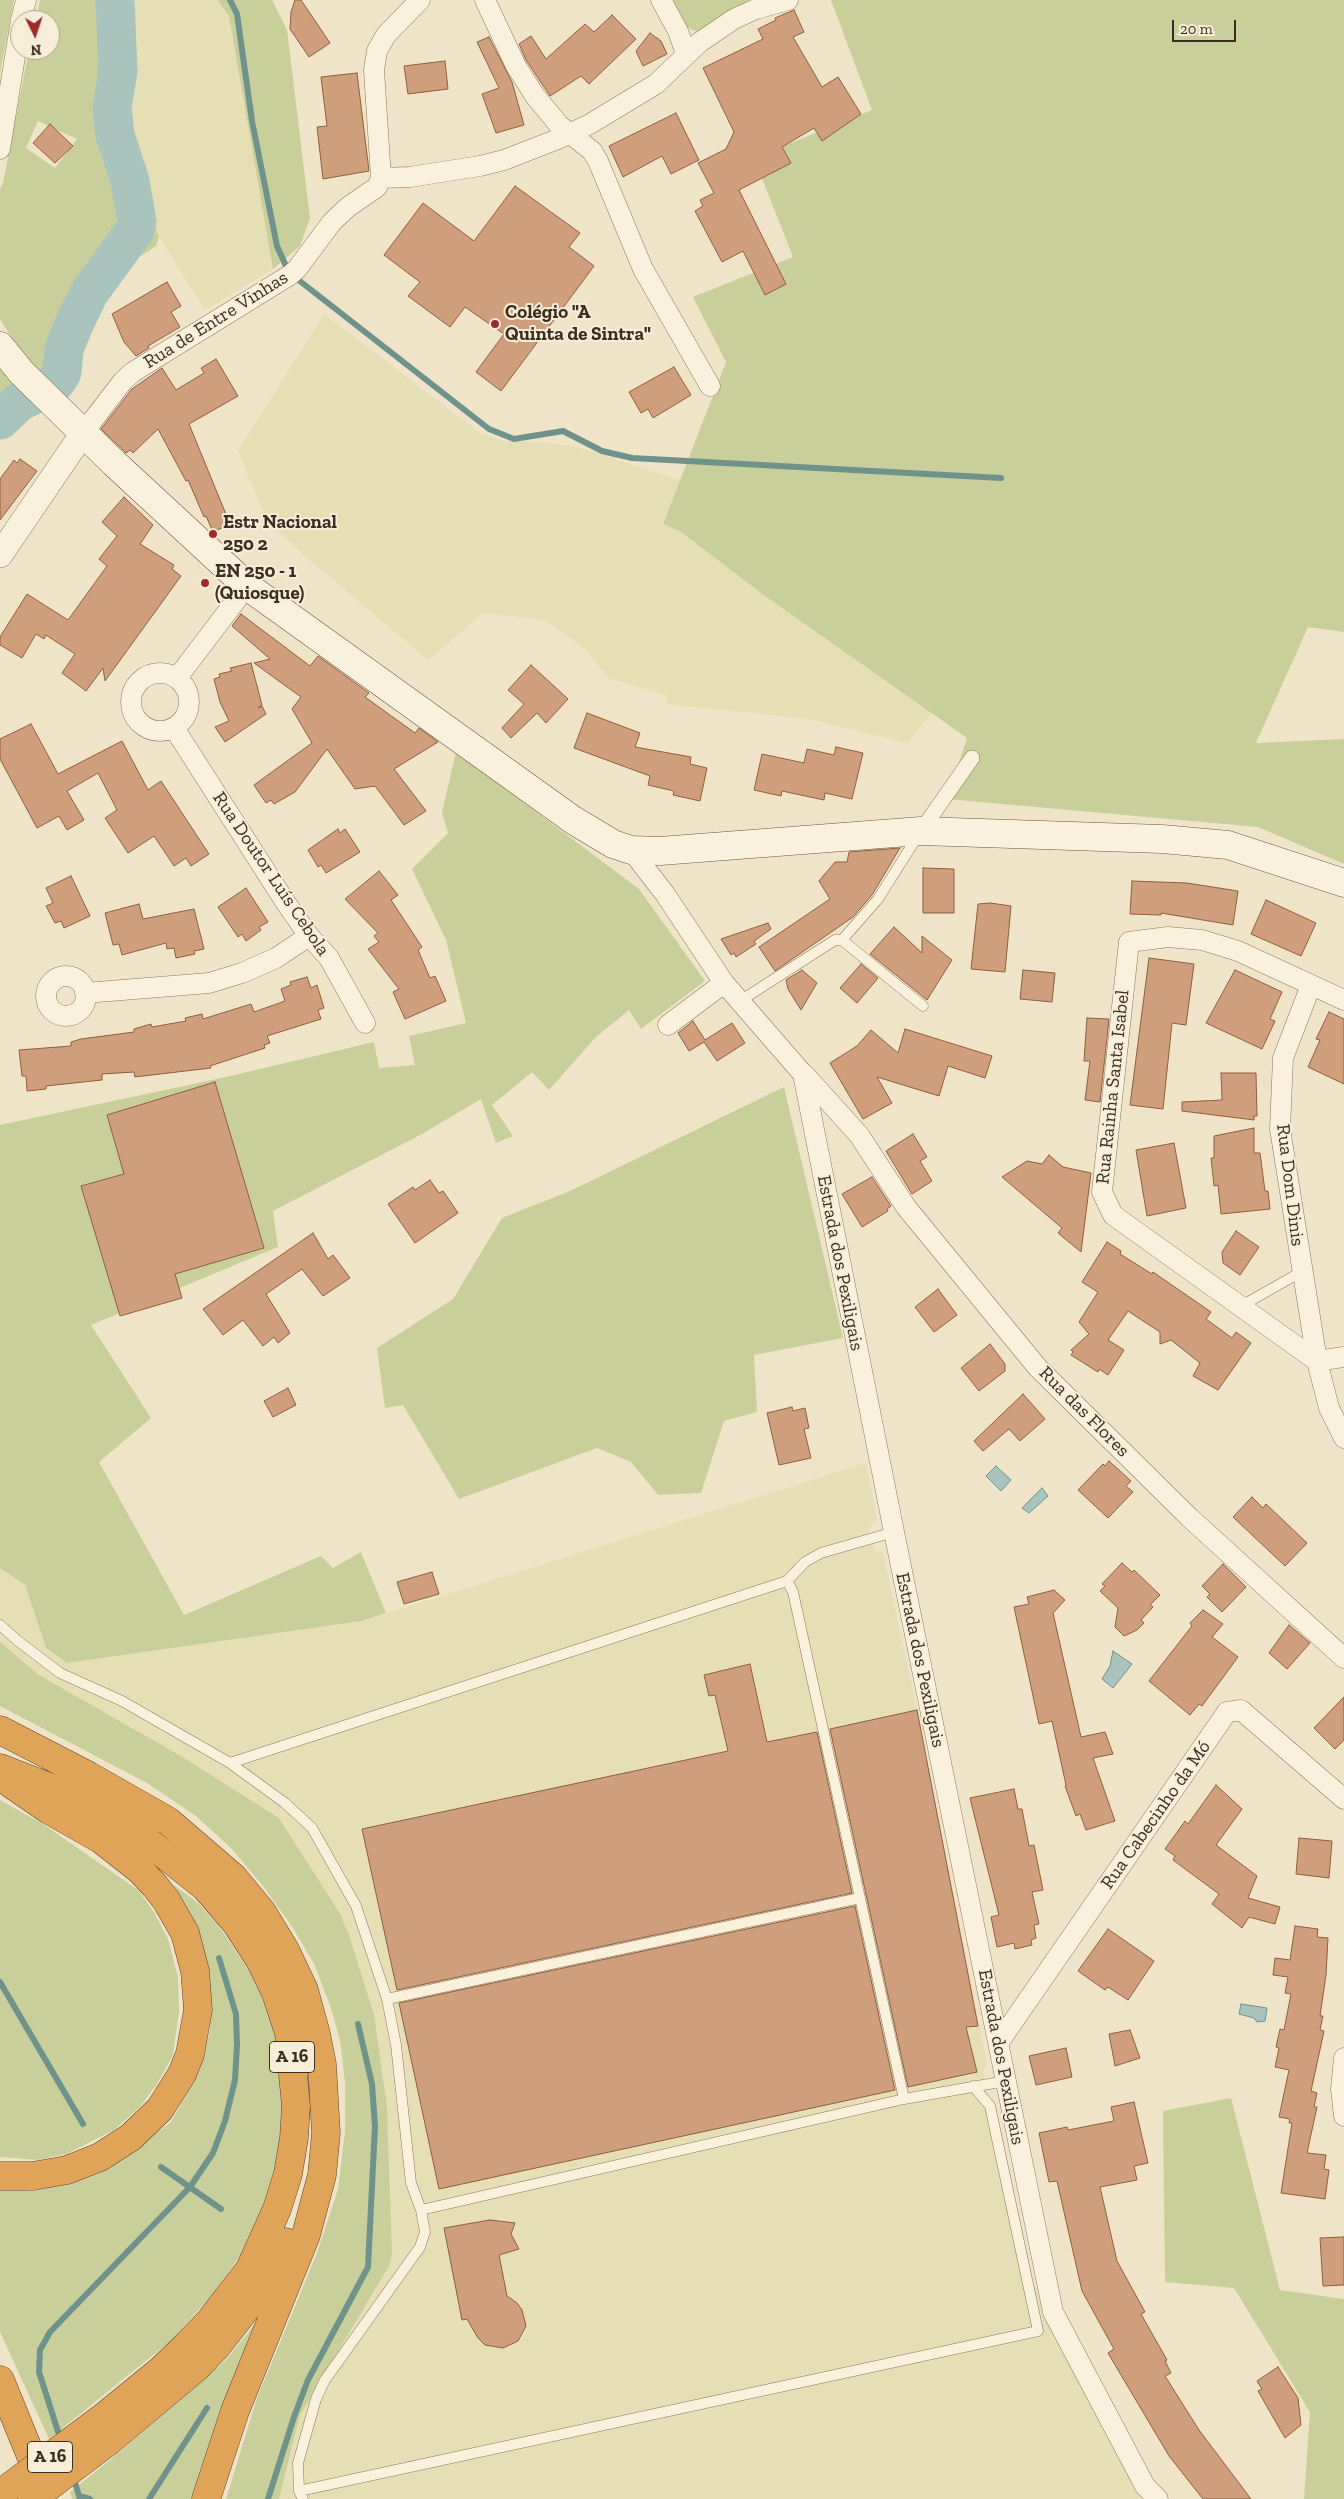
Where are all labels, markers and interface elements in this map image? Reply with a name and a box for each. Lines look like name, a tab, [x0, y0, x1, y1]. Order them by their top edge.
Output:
north arrow	[10, 10, 60, 60]
scale bar	[1174, 10, 1238, 42]
text: 20 m	[1180, 20, 1213, 38]
text: N	[30, 41, 42, 58]
street label: Rua de Entre Vinhas	[140, 266, 292, 374]
place label: Colégio "A Quinta de Sintra"	[505, 302, 651, 346]
marker: Colégio "A Quinta de Sintra"	[489, 318, 501, 330]
place label: Estr Nacional 250 2	[223, 512, 337, 556]
marker: Estr Nacional 250 2	[207, 528, 219, 540]
place label: EN 250 - 1 (Quiosque)	[215, 561, 304, 605]
marker: EN 250 - 1 (Quiosque)	[199, 577, 211, 589]
street label: Rua Doutor Luís Cebola	[208, 788, 334, 960]
street label: Rua Rainha Santa Isabel	[1091, 989, 1135, 1185]
street label: Rua Dom Dinis	[1271, 1123, 1309, 1247]
street label: Estrada dos Pexiligais	[812, 1173, 868, 1353]
street label: Rua das Flores	[1034, 1362, 1134, 1462]
street label: Estrada dos Pexiligais	[890, 1570, 950, 1750]
street label: Rua Cabecinho da Mó	[1096, 1736, 1216, 1894]
street label: Estrada dos Pexiligais	[973, 1967, 1029, 2147]
road number: A 16	[270, 2041, 314, 2072]
road number: A 16	[28, 2442, 72, 2472]

